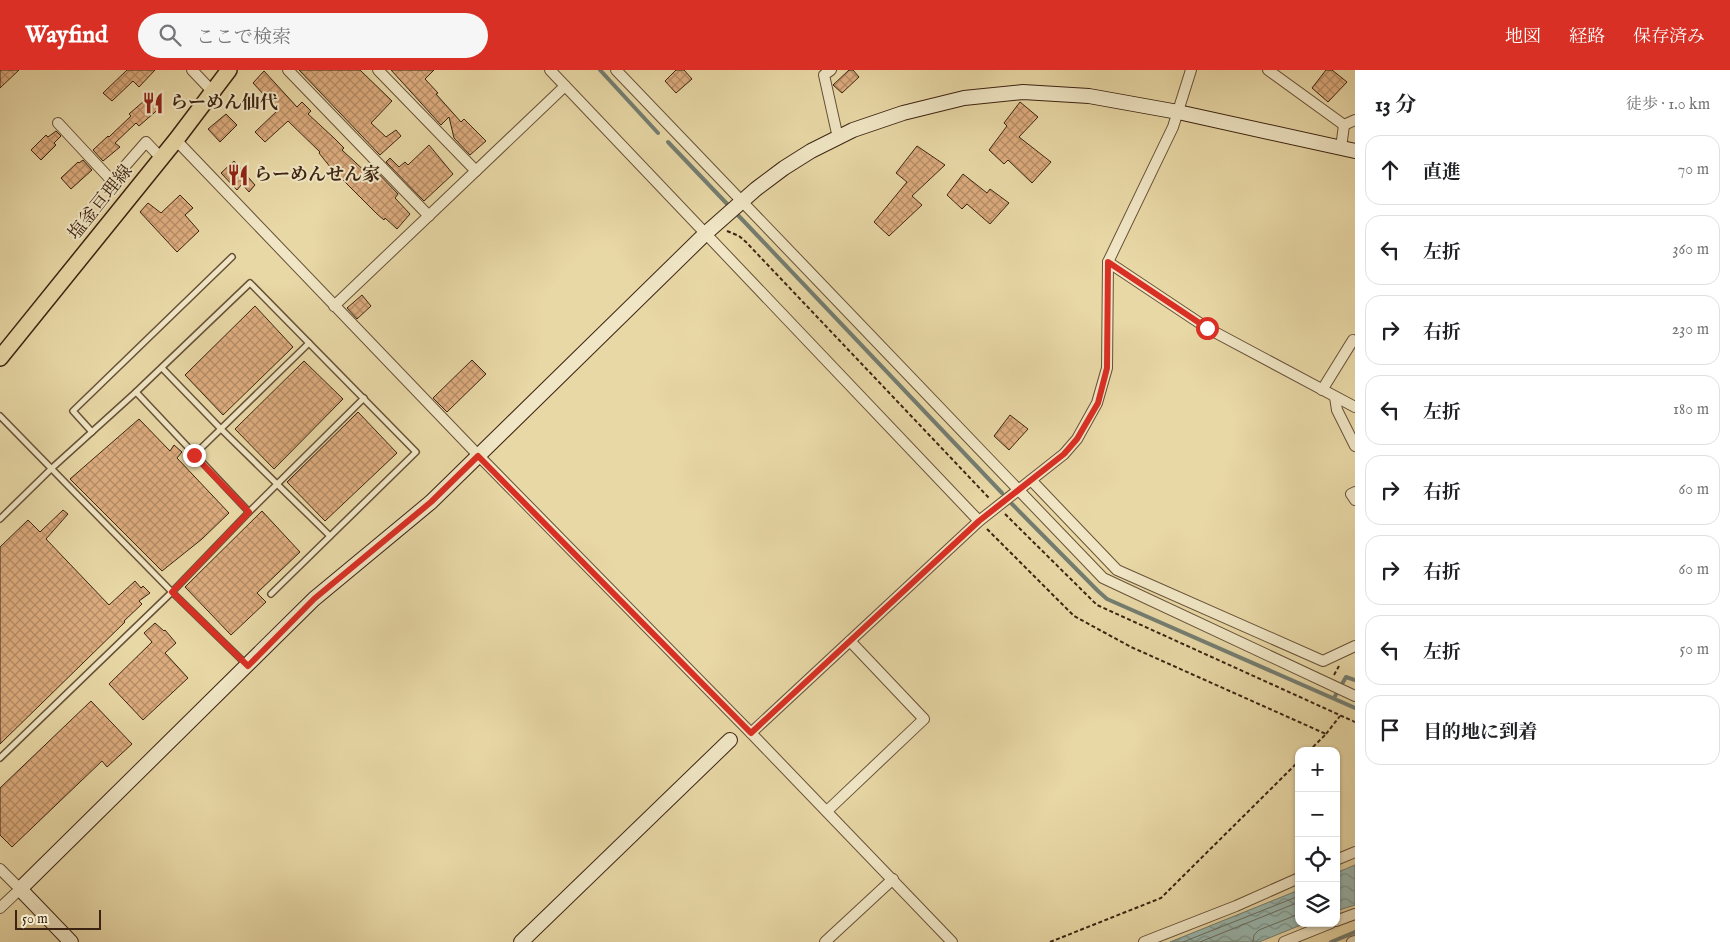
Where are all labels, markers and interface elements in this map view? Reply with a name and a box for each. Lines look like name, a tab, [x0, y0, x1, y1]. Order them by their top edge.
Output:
search box	[138, 13, 488, 58]
text: Wayfind	[25, 20, 108, 51]
icon: search	[156, 21, 184, 49]
text: ここで検索	[196, 26, 291, 50]
text: 地図	[1505, 26, 1541, 49]
text: 経路	[1569, 26, 1605, 49]
text: 保存済み	[1633, 26, 1705, 49]
restaurant icon: らーめん仙代	[140, 90, 166, 116]
place label: らーめん仙代	[170, 92, 278, 115]
text: 13 分	[1375, 92, 1416, 119]
text: 徒歩 · 1.0 km	[1626, 95, 1710, 115]
icon: ahead	[1376, 156, 1404, 184]
text: 70 m	[1678, 160, 1709, 180]
street label: 塩釜亘理線	[64, 161, 138, 245]
text: 直進	[1423, 161, 1461, 185]
restaurant icon: らーめんせん家	[225, 162, 251, 188]
place label: らーめんせん家	[254, 164, 380, 187]
icon: left	[1376, 236, 1404, 264]
text: 360 m	[1673, 240, 1709, 260]
text: 左折	[1423, 241, 1461, 265]
icon: right	[1376, 316, 1404, 344]
route start	[1196, 317, 1219, 340]
text: 230 m	[1672, 320, 1709, 340]
text: 右折	[1423, 321, 1461, 345]
icon: left	[1376, 396, 1404, 424]
text: 180 m	[1673, 400, 1709, 420]
text: 左折	[1423, 401, 1461, 425]
route end	[183, 444, 206, 467]
icon: right	[1376, 476, 1404, 504]
text: 60 m	[1679, 480, 1709, 500]
text: 右折	[1423, 481, 1461, 505]
icon: right	[1376, 556, 1404, 584]
text: 60 m	[1679, 560, 1709, 580]
text: 右折	[1423, 561, 1461, 585]
icon: left	[1376, 636, 1404, 664]
text: 50 m	[1680, 640, 1709, 660]
text: 左折	[1423, 641, 1461, 665]
icon: arrive	[1376, 716, 1404, 744]
text: 目的地に到着	[1423, 721, 1537, 745]
map controls	[1295, 747, 1340, 927]
button: +	[1295, 747, 1340, 792]
button: −	[1295, 792, 1340, 837]
button: locate	[1295, 837, 1340, 882]
button: layers	[1295, 882, 1340, 927]
scale bar	[15, 907, 101, 930]
text: 50 m	[22, 910, 48, 928]

